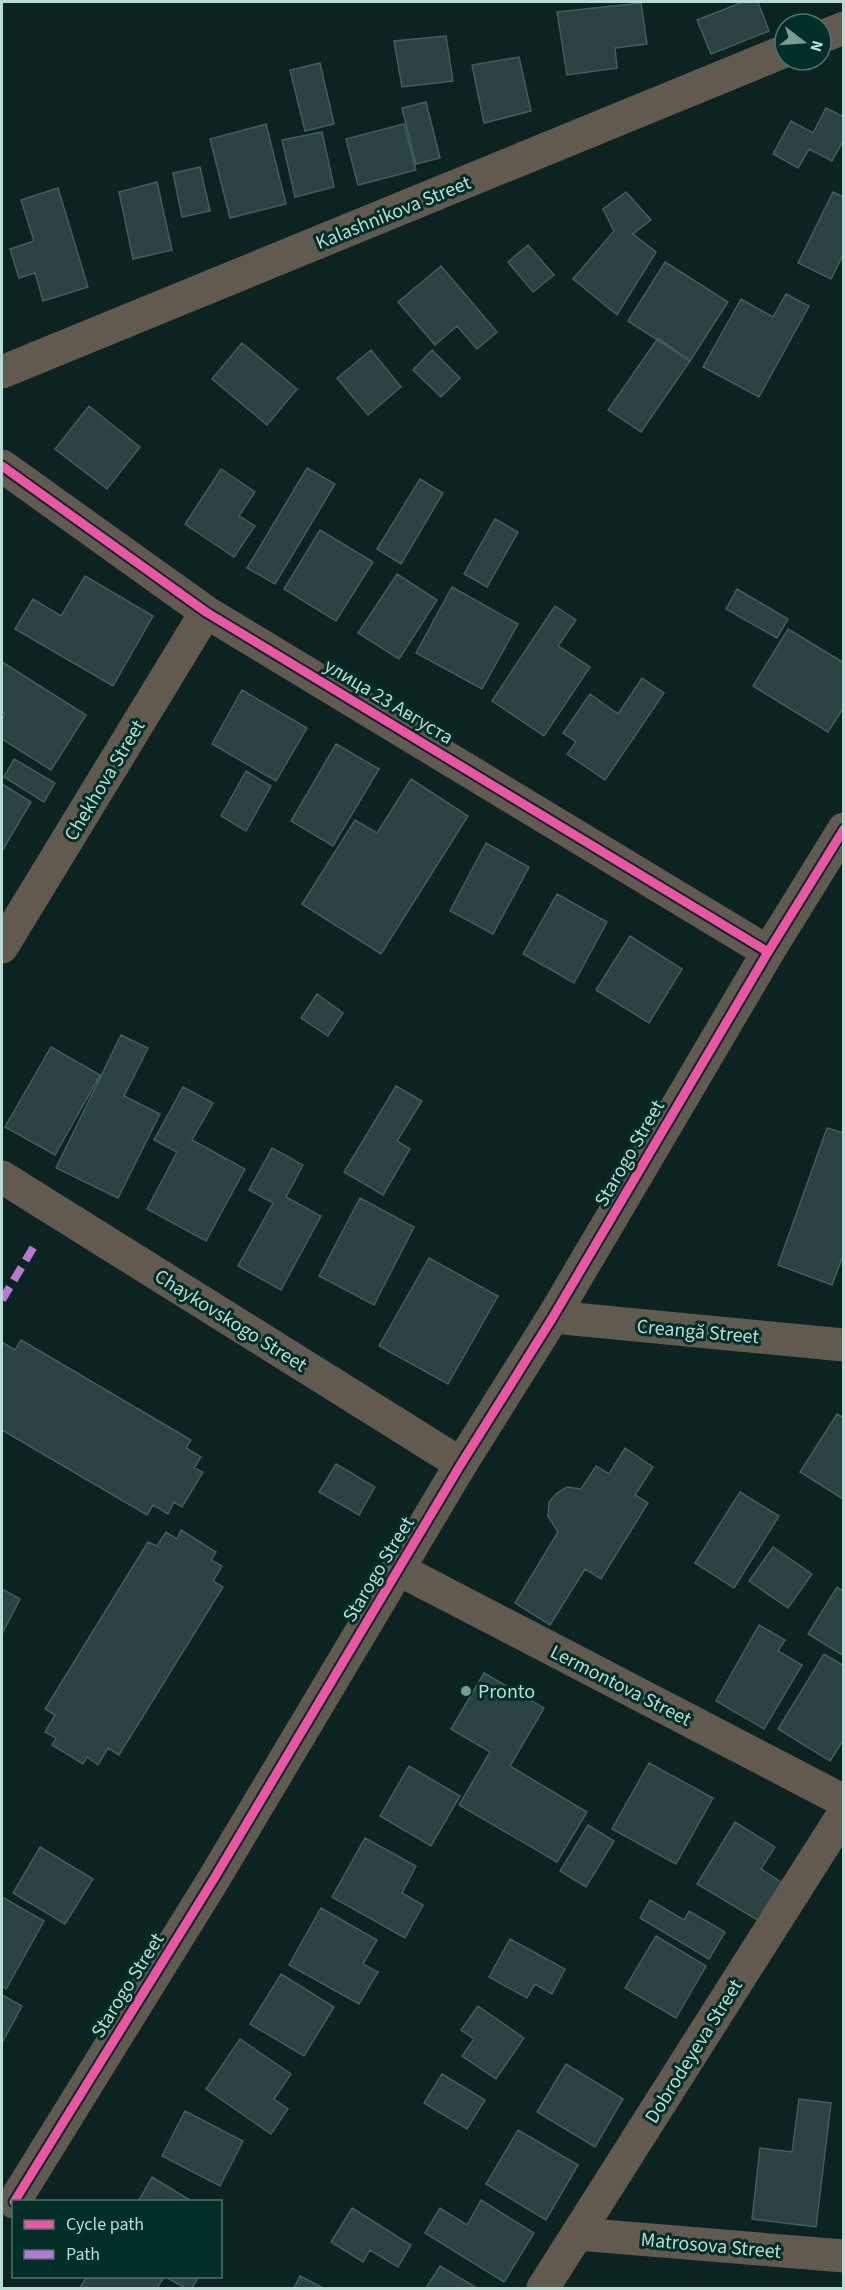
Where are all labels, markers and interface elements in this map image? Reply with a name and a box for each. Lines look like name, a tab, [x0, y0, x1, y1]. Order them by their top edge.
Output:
north arrow	[773, 12, 833, 72]
text: N	[804, 38, 828, 54]
street label: Kalashnikova Street	[311, 169, 476, 257]
street label: улица 23 Августа	[319, 652, 458, 752]
street label: Chekhova Street	[58, 714, 152, 846]
street label: Starogo Street	[588, 1095, 672, 1212]
street label: Chaykovskogo Street	[149, 1263, 312, 1379]
street label: Creangă Street	[636, 1313, 761, 1351]
street label: Starogo Street	[336, 1511, 422, 1628]
street label: Lermontova Street	[545, 1638, 696, 1734]
place label: Pronto	[478, 1678, 535, 1706]
marker: Pronto	[459, 1684, 473, 1698]
street label: Starogo Street	[84, 1927, 171, 2043]
street label: Dobrodeyeva Street	[638, 1974, 750, 2129]
legend	[12, 2200, 222, 2278]
text: Cycle path	[66, 2212, 144, 2237]
street label: Matrosova Street	[639, 2226, 783, 2266]
text: Path	[66, 2242, 100, 2267]

